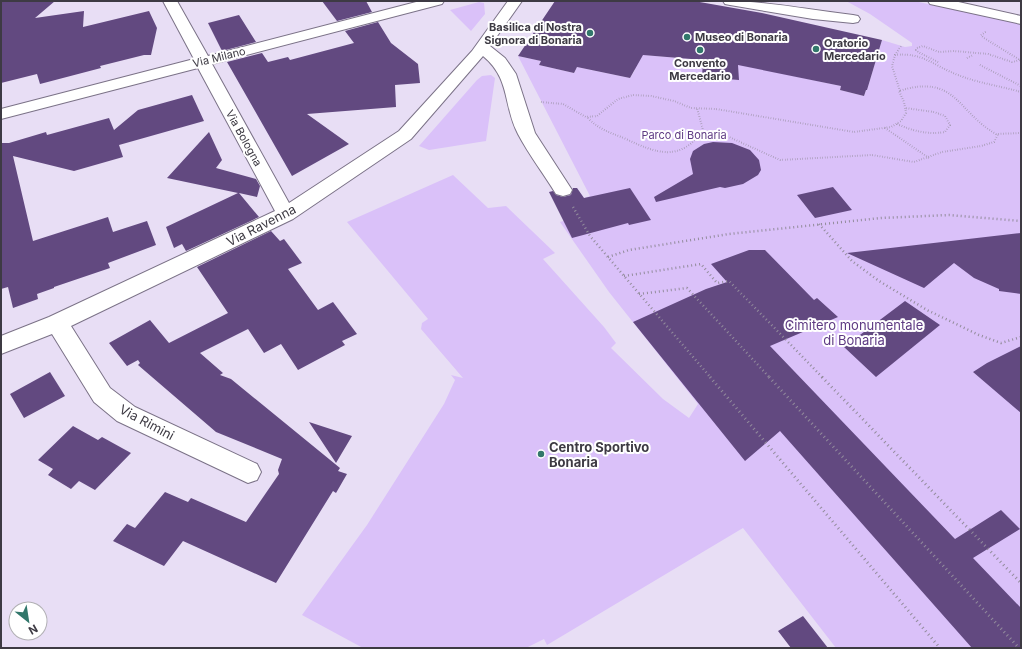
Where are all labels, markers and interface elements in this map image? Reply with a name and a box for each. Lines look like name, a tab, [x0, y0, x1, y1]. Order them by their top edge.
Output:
place label: Basilica di Nostra Signora di Bonaria	[484, 20, 582, 47]
marker: Basilica di Nostra Signora di Bonaria	[585, 28, 595, 38]
place label: Museo di Bonaria	[695, 30, 788, 44]
marker: Museo di Bonaria	[682, 32, 692, 42]
place label: Oratorio Mercedario	[824, 36, 886, 63]
street label: Via Milano	[191, 44, 247, 70]
marker: Oratorio Mercedario	[811, 44, 821, 54]
marker: Convento Mercedario	[695, 45, 705, 55]
place label: Convento Mercedario	[669, 56, 731, 83]
street label: Via Bologna	[223, 107, 265, 169]
park label: Parco di Bonaria	[641, 128, 727, 142]
street label: Via Ravenna	[224, 201, 298, 249]
park label: Cimitero monumentale di Bonaria	[785, 317, 923, 348]
street label: Via Rimini	[117, 401, 177, 443]
place label: Centro Sportivo Bonaria	[549, 439, 649, 470]
marker: Centro Sportivo Bonaria	[536, 449, 546, 459]
north arrow	[8, 601, 48, 641]
text: N	[26, 622, 40, 638]

